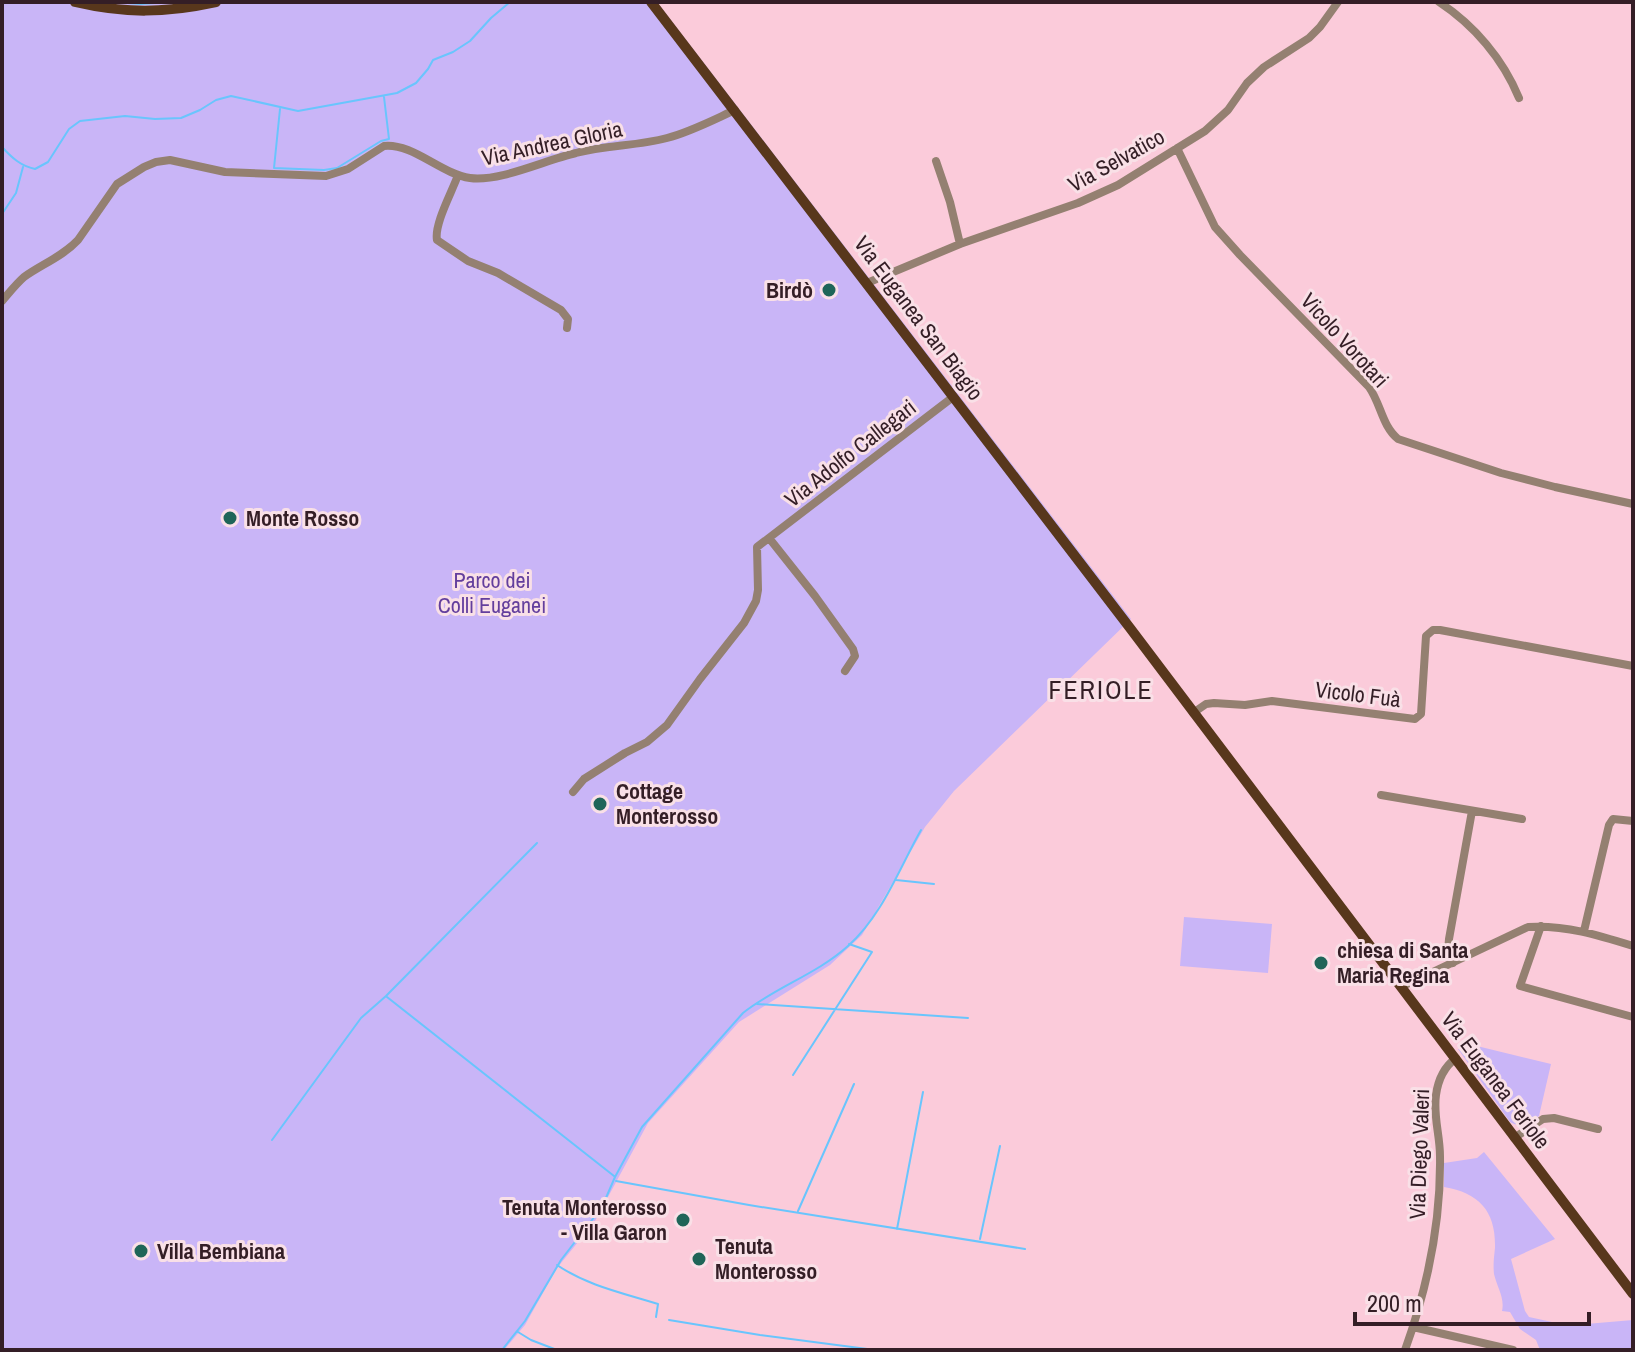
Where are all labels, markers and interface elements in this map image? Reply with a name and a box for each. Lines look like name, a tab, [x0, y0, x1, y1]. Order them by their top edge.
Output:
street label: Via Andrea Gloria	[479, 113, 625, 173]
street label: Via Selvatico	[1062, 121, 1170, 199]
street label: Via Euganea San Biagio	[847, 230, 991, 406]
place label: Birdò	[766, 275, 813, 305]
marker: Birdò	[820, 281, 838, 299]
street label: Vicolo Vorotari	[1294, 286, 1396, 394]
street label: Via Adolfo Callegari	[778, 392, 922, 514]
place label: Monte Rosso	[246, 503, 359, 533]
marker: Monte Rosso	[221, 509, 239, 527]
park label: Parco dei Colli Euganei	[438, 565, 546, 620]
district label: FERIOLE	[1048, 672, 1154, 707]
street label: Vicolo Fuà	[1314, 674, 1402, 714]
place label: Cottage Monterosso	[616, 776, 718, 831]
marker: Cottage Monterosso	[591, 795, 609, 813]
place label: chiesa di Santa Maria Regina	[1337, 935, 1468, 990]
marker: chiesa di Santa Maria Regina	[1312, 954, 1330, 972]
street label: Via Euganea Feriole	[1435, 1005, 1557, 1155]
street label: Via Diego Valeri	[1402, 1088, 1436, 1220]
place label: Tenuta Monterosso - Villa Garon	[502, 1192, 667, 1247]
marker: Tenuta Monterosso - Villa Garon	[674, 1211, 692, 1229]
place label: Tenuta Monterosso	[715, 1231, 817, 1286]
place label: Villa Bembiana	[157, 1236, 285, 1266]
marker: Villa Bembiana	[132, 1242, 150, 1260]
marker: Tenuta Monterosso	[690, 1250, 708, 1268]
scale bar	[1355, 1276, 1589, 1326]
text: 200 m	[1367, 1287, 1422, 1319]

